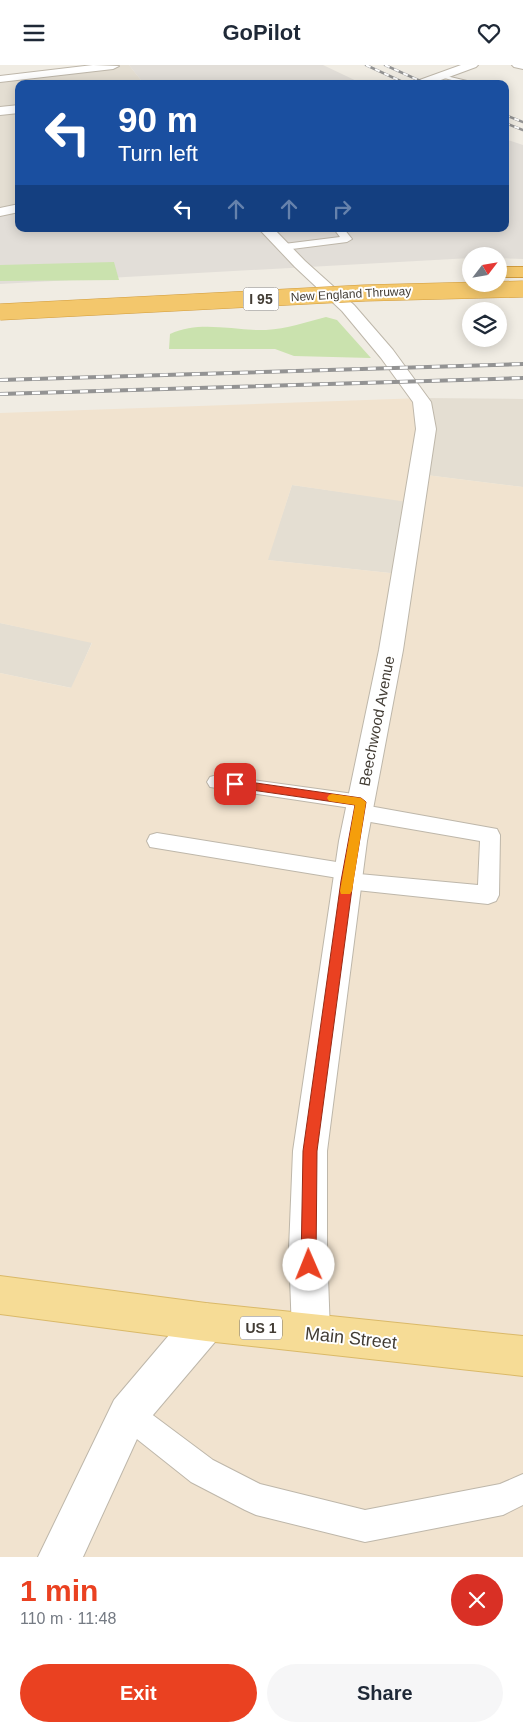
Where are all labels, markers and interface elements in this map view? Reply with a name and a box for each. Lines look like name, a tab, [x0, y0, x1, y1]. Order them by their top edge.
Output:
icon: menu	[20, 19, 48, 47]
icon: heart	[475, 19, 503, 47]
text: GoPilot	[222, 20, 301, 45]
icon: left	[35, 100, 100, 165]
text: 90 m	[118, 100, 198, 139]
text: Turn left	[118, 141, 198, 166]
icon: left	[169, 195, 197, 223]
icon: ahead	[222, 195, 250, 223]
icon: ahead	[275, 195, 303, 223]
icon: right	[328, 195, 356, 223]
north arrow	[462, 247, 508, 293]
map controls	[462, 247, 507, 347]
street label: New England Thruway	[290, 284, 412, 304]
road number: I 95	[244, 287, 278, 310]
button: layers	[462, 302, 507, 347]
street label: Beechwood Avenue	[356, 654, 397, 787]
pin	[214, 763, 256, 805]
icon: arrive	[221, 770, 249, 798]
position arrow	[282, 1238, 334, 1290]
road number: US 1	[240, 1317, 282, 1339]
street label: Main Street	[304, 1323, 398, 1353]
text: 1 min	[20, 1574, 98, 1607]
button: close	[451, 1574, 503, 1626]
text: 110 m · 11:48	[20, 1610, 116, 1627]
button: Exit	[20, 1664, 257, 1722]
button: Share	[267, 1664, 503, 1722]

